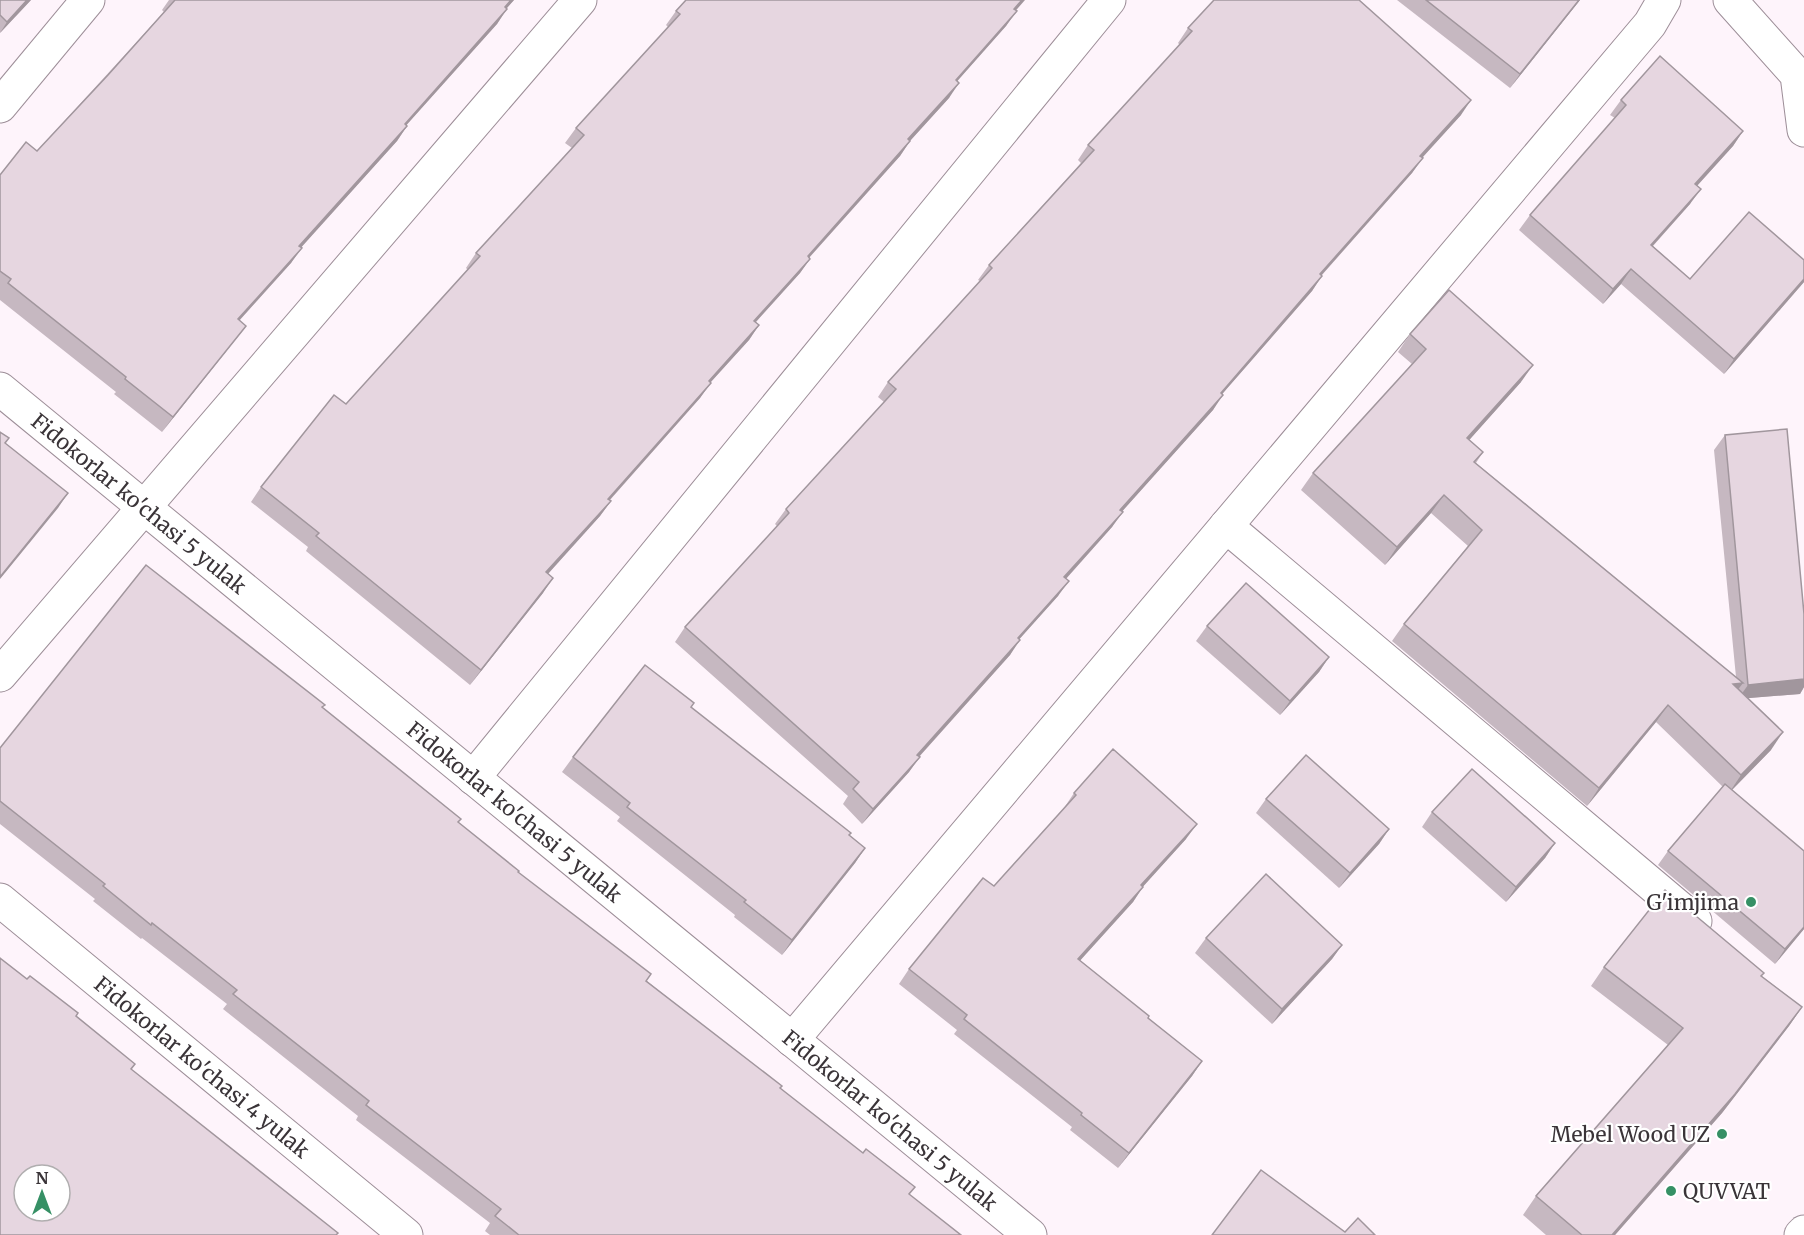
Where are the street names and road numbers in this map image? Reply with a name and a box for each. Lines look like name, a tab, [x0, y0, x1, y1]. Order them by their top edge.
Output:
street label: Fidokorlar ko'chasi 5 yulak	[26, 407, 253, 600]
street label: Fidokorlar ko'chasi 5 yulak	[402, 715, 628, 908]
street label: Fidokorlar ko'chasi 4 yulak	[89, 970, 316, 1164]
street label: Fidokorlar ko'chasi 5 yulak	[777, 1024, 1004, 1217]

